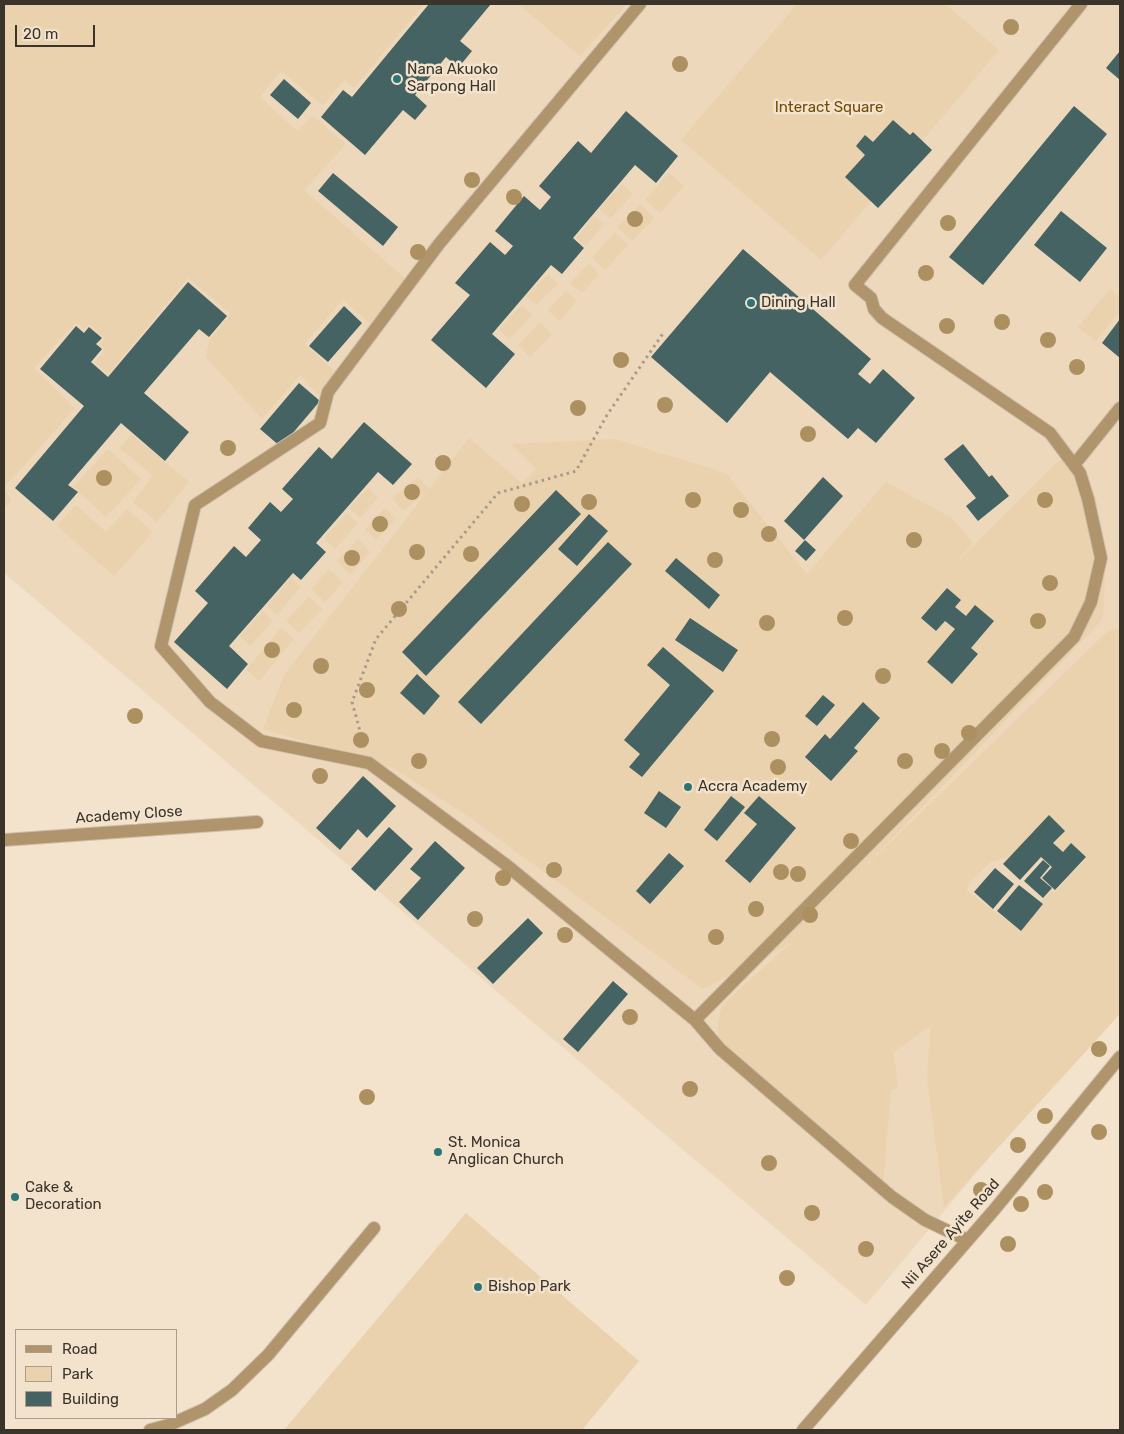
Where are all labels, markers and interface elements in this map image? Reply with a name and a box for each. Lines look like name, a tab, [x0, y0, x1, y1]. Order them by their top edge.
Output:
scale bar	[18, 15, 98, 47]
text: 20 m	[23, 25, 58, 43]
place label: Nana Akuoko Sarpong Hall	[407, 61, 498, 96]
marker: Nana Akuoko Sarpong Hall	[391, 73, 403, 85]
park label: Interact Square	[775, 99, 883, 117]
place label: Dining Hall	[761, 294, 836, 312]
marker: Dining Hall	[745, 297, 757, 309]
place label: Accra Academy	[698, 778, 807, 796]
marker: Accra Academy	[682, 781, 694, 793]
street label: Academy Close	[75, 802, 183, 828]
place label: St. Monica Anglican Church	[448, 1134, 564, 1169]
marker: St. Monica Anglican Church	[432, 1146, 444, 1158]
street label: Nii Asere Ayite Road	[898, 1175, 1004, 1293]
place label: Cake & Decoration	[25, 1179, 102, 1214]
marker: Cake & Decoration	[9, 1191, 21, 1203]
place label: Bishop Park	[488, 1278, 571, 1296]
marker: Bishop Park	[472, 1281, 484, 1293]
legend	[15, 1329, 178, 1419]
text: Road	[62, 1340, 98, 1358]
text: Park	[62, 1365, 93, 1383]
text: Building	[62, 1390, 119, 1408]

